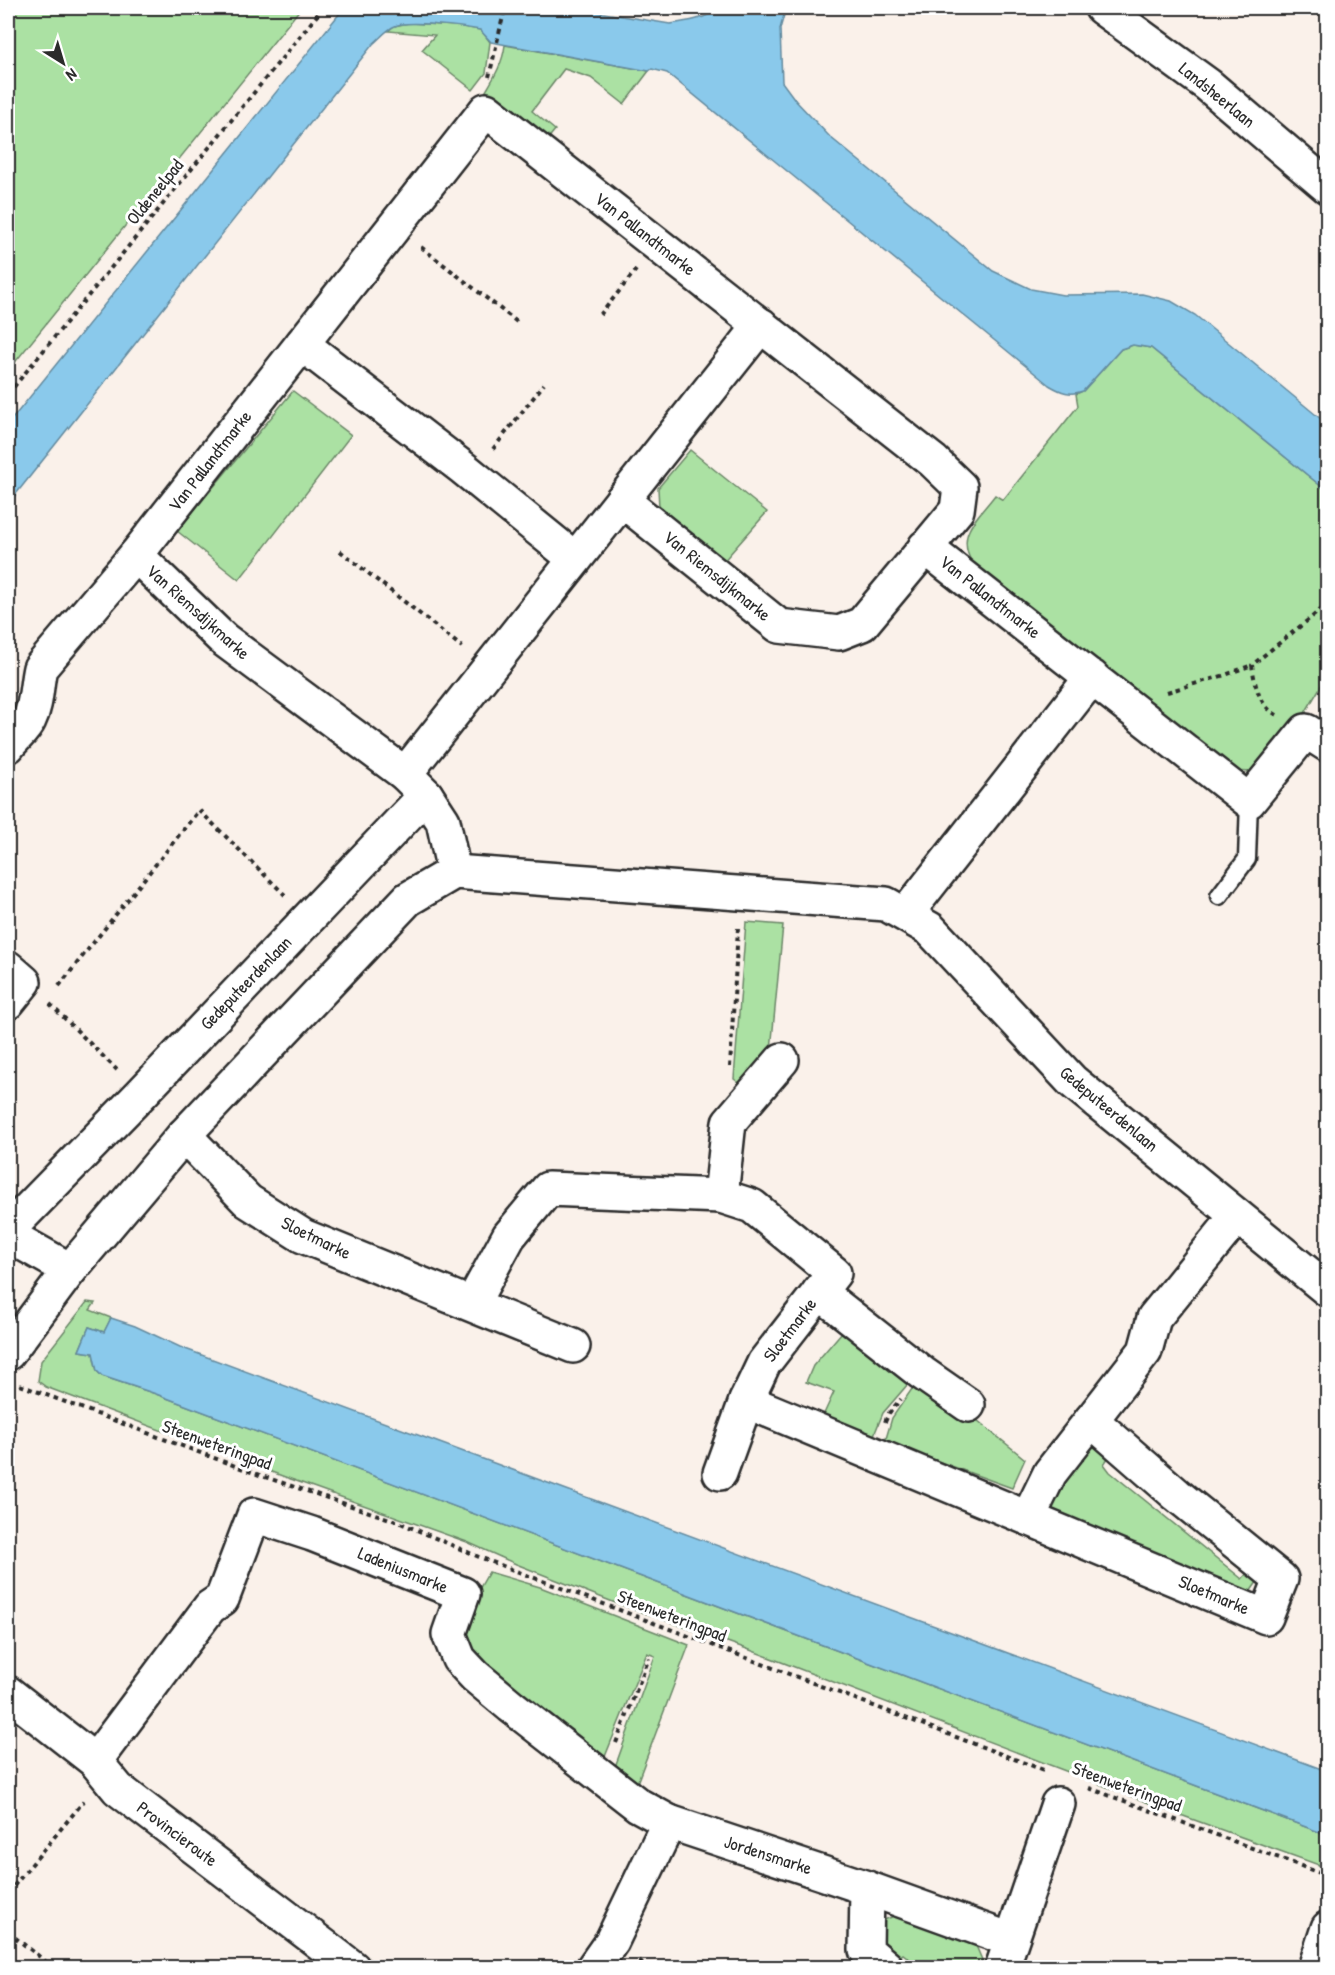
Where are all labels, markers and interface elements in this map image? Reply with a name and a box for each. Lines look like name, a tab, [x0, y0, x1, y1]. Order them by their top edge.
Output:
north arrow	[33, 33, 93, 93]
street label: Landsheerlaan	[1174, 56, 1261, 133]
text: N	[62, 64, 82, 87]
street label: Oldeneelpad	[120, 154, 189, 230]
street label: Van Pallandtmarke	[589, 186, 701, 281]
street label: Van Pallandtmarke	[162, 405, 257, 517]
street label: Van Riemsdijkmarke	[658, 524, 776, 627]
street label: Van Pallandtmarke	[934, 549, 1046, 644]
street label: Van Riemsdijkmarke	[141, 558, 256, 665]
street label: Gedeputeerdenlaan	[194, 930, 297, 1035]
street label: Gedeputeerdenlaan	[1055, 1060, 1164, 1157]
street label: Sloetmarke	[277, 1210, 355, 1265]
street label: Sloetmarke	[757, 1292, 822, 1367]
street label: Steenweteringpad	[159, 1413, 275, 1476]
street label: Ladeniusmarke	[354, 1540, 452, 1599]
street label: Sloetmarke	[1175, 1568, 1253, 1621]
street label: Steenweteringpad	[614, 1583, 730, 1648]
street label: Steenweteringpad	[1069, 1755, 1185, 1818]
street label: Provincieroute	[132, 1795, 223, 1872]
street label: Jordensmarke	[721, 1829, 815, 1880]

